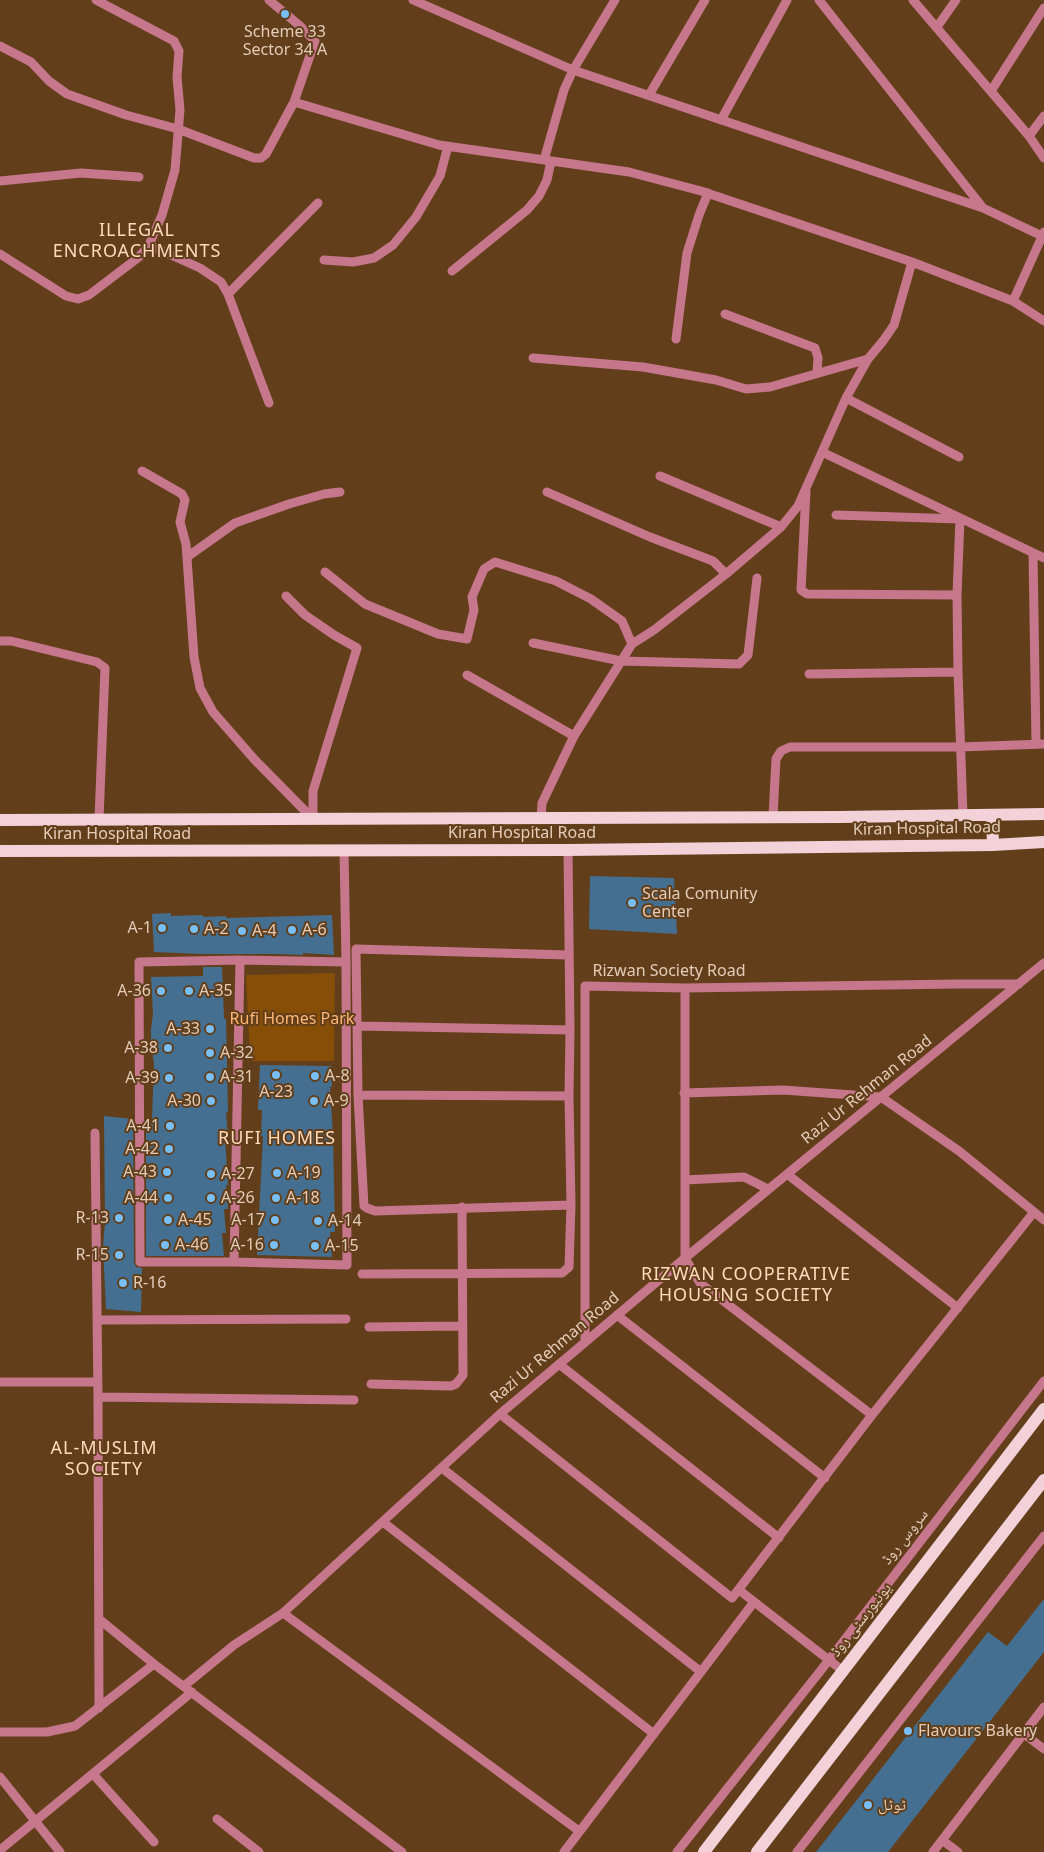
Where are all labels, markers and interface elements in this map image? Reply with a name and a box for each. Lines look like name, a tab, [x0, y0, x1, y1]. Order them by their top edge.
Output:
marker: Scheme 33 Sector 34 A	[279, 8, 291, 20]
place label: Scheme 33 Sector 34 A	[243, 22, 327, 60]
district label: ILLEGAL ENCROACHMENTS	[51, 220, 223, 262]
street label: Kiran Hospital Road	[853, 818, 1001, 840]
street label: Kiran Hospital Road	[448, 823, 596, 843]
street label: Kiran Hospital Road	[43, 824, 191, 844]
place label: Scala Comunity Center	[642, 884, 757, 922]
marker: Scala Comunity Center	[626, 897, 638, 909]
place label: A-1	[127, 918, 152, 938]
place label: A-2	[204, 919, 229, 939]
place label: A-6	[302, 920, 327, 940]
place label: A-4	[252, 921, 277, 941]
marker: A-1	[156, 922, 168, 934]
marker: A-2	[188, 923, 200, 935]
marker: A-6	[286, 924, 298, 936]
marker: A-4	[236, 925, 248, 937]
street label: Rizwan Society Road	[592, 961, 746, 981]
place label: A-36	[117, 981, 151, 1001]
place label: A-35	[199, 981, 233, 1001]
marker: A-36	[155, 985, 167, 997]
marker: A-35	[183, 985, 195, 997]
park label: Rufi Homes Park	[230, 1009, 354, 1029]
place label: A-33	[166, 1019, 200, 1039]
marker: A-33	[204, 1023, 216, 1035]
street label: Razi Ur Rehman Road	[798, 1031, 936, 1149]
place label: A-38	[124, 1038, 158, 1058]
marker: A-38	[162, 1042, 174, 1054]
place label: A-32	[220, 1043, 254, 1063]
marker: A-32	[204, 1047, 216, 1059]
place label: A-8	[325, 1066, 350, 1086]
place label: A-31	[220, 1067, 254, 1087]
place label: A-39	[125, 1068, 159, 1088]
marker: A-23	[270, 1069, 282, 1081]
marker: A-8	[309, 1070, 321, 1082]
marker: A-31	[204, 1071, 216, 1083]
marker: A-39	[163, 1072, 175, 1084]
place label: A-23	[259, 1082, 293, 1102]
place label: A-30	[167, 1091, 201, 1111]
place label: A-9	[324, 1091, 349, 1111]
marker: A-30	[205, 1095, 217, 1107]
marker: A-9	[308, 1095, 320, 1107]
place label: A-41	[126, 1116, 160, 1136]
marker: A-41	[164, 1120, 176, 1132]
district label: RUFI HOMES	[217, 1128, 337, 1150]
place label: A-42	[125, 1139, 159, 1159]
marker: A-42	[163, 1143, 175, 1155]
place label: A-43	[123, 1162, 157, 1182]
place label: A-19	[287, 1163, 321, 1183]
place label: A-27	[221, 1164, 255, 1184]
marker: A-43	[161, 1166, 173, 1178]
marker: A-19	[271, 1167, 283, 1179]
marker: A-27	[205, 1168, 217, 1180]
place label: A-44	[124, 1188, 158, 1208]
place label: A-26	[221, 1188, 255, 1208]
place label: A-18	[286, 1188, 320, 1208]
marker: A-44	[162, 1192, 174, 1204]
marker: A-26	[205, 1192, 217, 1204]
marker: A-18	[270, 1192, 282, 1204]
place label: R-13	[76, 1208, 109, 1228]
place label: A-45	[178, 1210, 212, 1230]
place label: A-17	[231, 1210, 265, 1230]
place label: A-14	[328, 1211, 362, 1231]
marker: R-13	[113, 1212, 125, 1224]
marker: A-45	[162, 1214, 174, 1226]
marker: A-17	[269, 1214, 281, 1226]
marker: A-14	[312, 1215, 324, 1227]
place label: A-46	[175, 1235, 209, 1255]
place label: A-16	[230, 1235, 264, 1255]
place label: A-15	[325, 1236, 359, 1256]
marker: A-46	[159, 1239, 171, 1251]
marker: A-16	[268, 1239, 280, 1251]
marker: A-15	[309, 1240, 321, 1252]
place label: R-15	[76, 1245, 109, 1265]
marker: R-15	[113, 1249, 125, 1261]
district label: RIZWAN COOPERATIVE HOUSING SOCIETY	[639, 1264, 853, 1306]
place label: R-16	[133, 1273, 166, 1293]
marker: R-16	[117, 1277, 129, 1289]
street label: Razi Ur Rehman Road	[487, 1288, 623, 1408]
district label: AL-MUSLIM SOCIETY	[49, 1438, 159, 1480]
street label: سروس روڈ	[877, 1505, 933, 1569]
street label: یونیورسٹی روڈ	[826, 1579, 896, 1661]
place label: Flavours Bakery	[918, 1721, 1037, 1741]
marker: Flavours Bakery	[902, 1725, 914, 1737]
place label: ٹوٹل	[878, 1795, 906, 1815]
marker: ٹوٹل	[862, 1799, 874, 1811]

